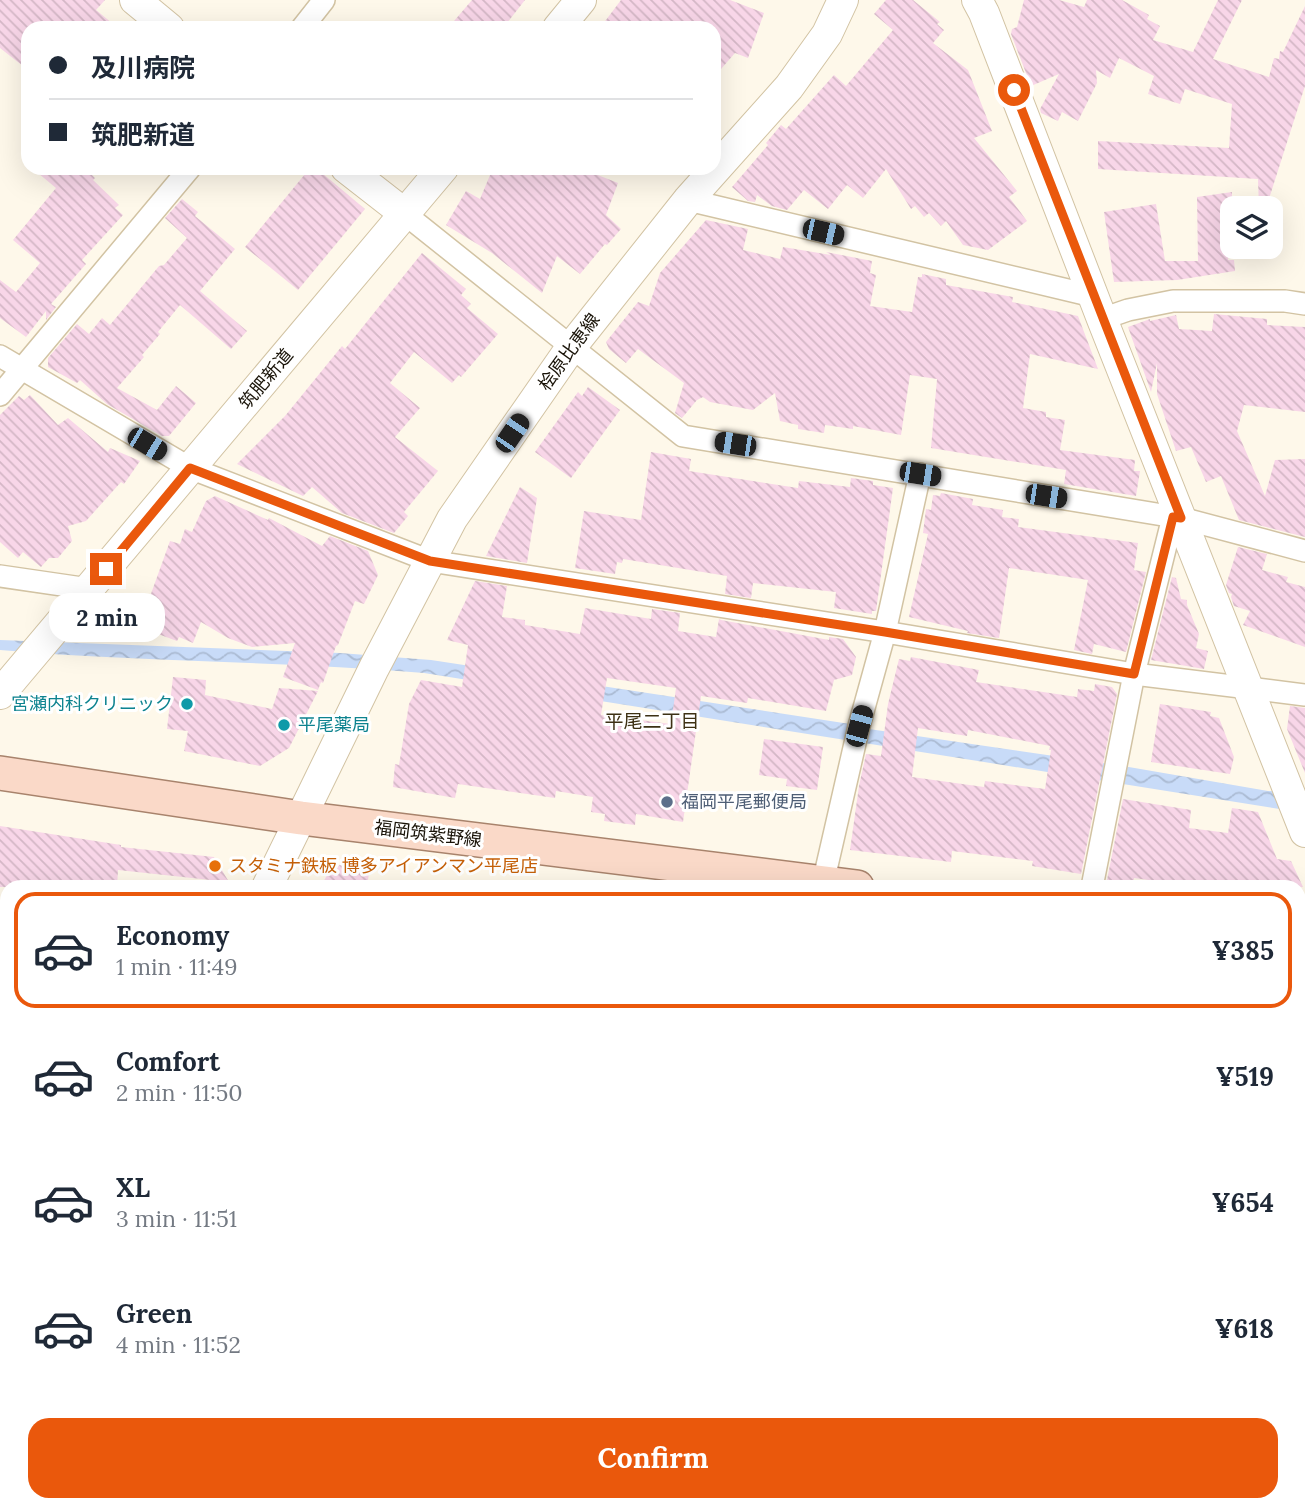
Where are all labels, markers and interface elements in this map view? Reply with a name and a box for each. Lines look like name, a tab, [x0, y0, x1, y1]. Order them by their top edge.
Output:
text: 及川病院	[91, 51, 195, 84]
route start	[998, 74, 1030, 106]
text: 筑肥新道	[91, 118, 195, 151]
map controls	[1220, 196, 1283, 259]
button: layers	[1220, 196, 1283, 259]
car	[801, 217, 846, 247]
street label: 桧原比恵線	[533, 309, 604, 395]
street label: 筑肥新道	[234, 344, 298, 414]
car	[492, 410, 533, 456]
car	[124, 424, 171, 464]
car	[713, 430, 758, 458]
car	[898, 460, 943, 488]
car	[1024, 482, 1069, 510]
route end	[90, 553, 122, 585]
callout: 2 min	[48, 594, 164, 642]
text: 2 min	[76, 603, 138, 632]
place label: 宮瀬内科クリニック	[11, 692, 173, 715]
marker: 宮瀬内科クリニック	[179, 696, 195, 712]
car	[844, 703, 875, 749]
district label: 平尾二丁目	[604, 709, 700, 733]
place label: 平尾薬局	[298, 713, 370, 736]
marker: 平尾薬局	[276, 717, 292, 733]
place label: 福岡平尾郵便局	[681, 790, 807, 813]
marker: 福岡平尾郵便局	[659, 794, 675, 810]
street label: 福岡筑紫野線	[373, 816, 483, 851]
place label: スタミナ鉄板 博多アイアンマン平尾店	[229, 854, 538, 877]
marker: スタミナ鉄板 博多アイアンマン平尾店	[207, 858, 223, 874]
icon: car	[32, 919, 95, 982]
text: Economy	[116, 919, 229, 952]
text: ¥385	[1212, 934, 1274, 967]
text: 1 min · 11:49	[116, 952, 238, 981]
icon: car	[32, 1045, 95, 1108]
text: Comfort	[116, 1045, 220, 1078]
text: ¥519	[1216, 1060, 1274, 1093]
text: 2 min · 11:50	[116, 1078, 243, 1107]
icon: car	[32, 1171, 95, 1234]
text: XL	[116, 1171, 150, 1204]
text: ¥654	[1212, 1186, 1274, 1219]
text: 3 min · 11:51	[116, 1204, 237, 1233]
icon: car	[32, 1297, 95, 1360]
text: Green	[116, 1297, 192, 1330]
text: ¥618	[1215, 1312, 1274, 1345]
text: 4 min · 11:52	[116, 1330, 241, 1359]
button: Confirm	[28, 1418, 1278, 1498]

